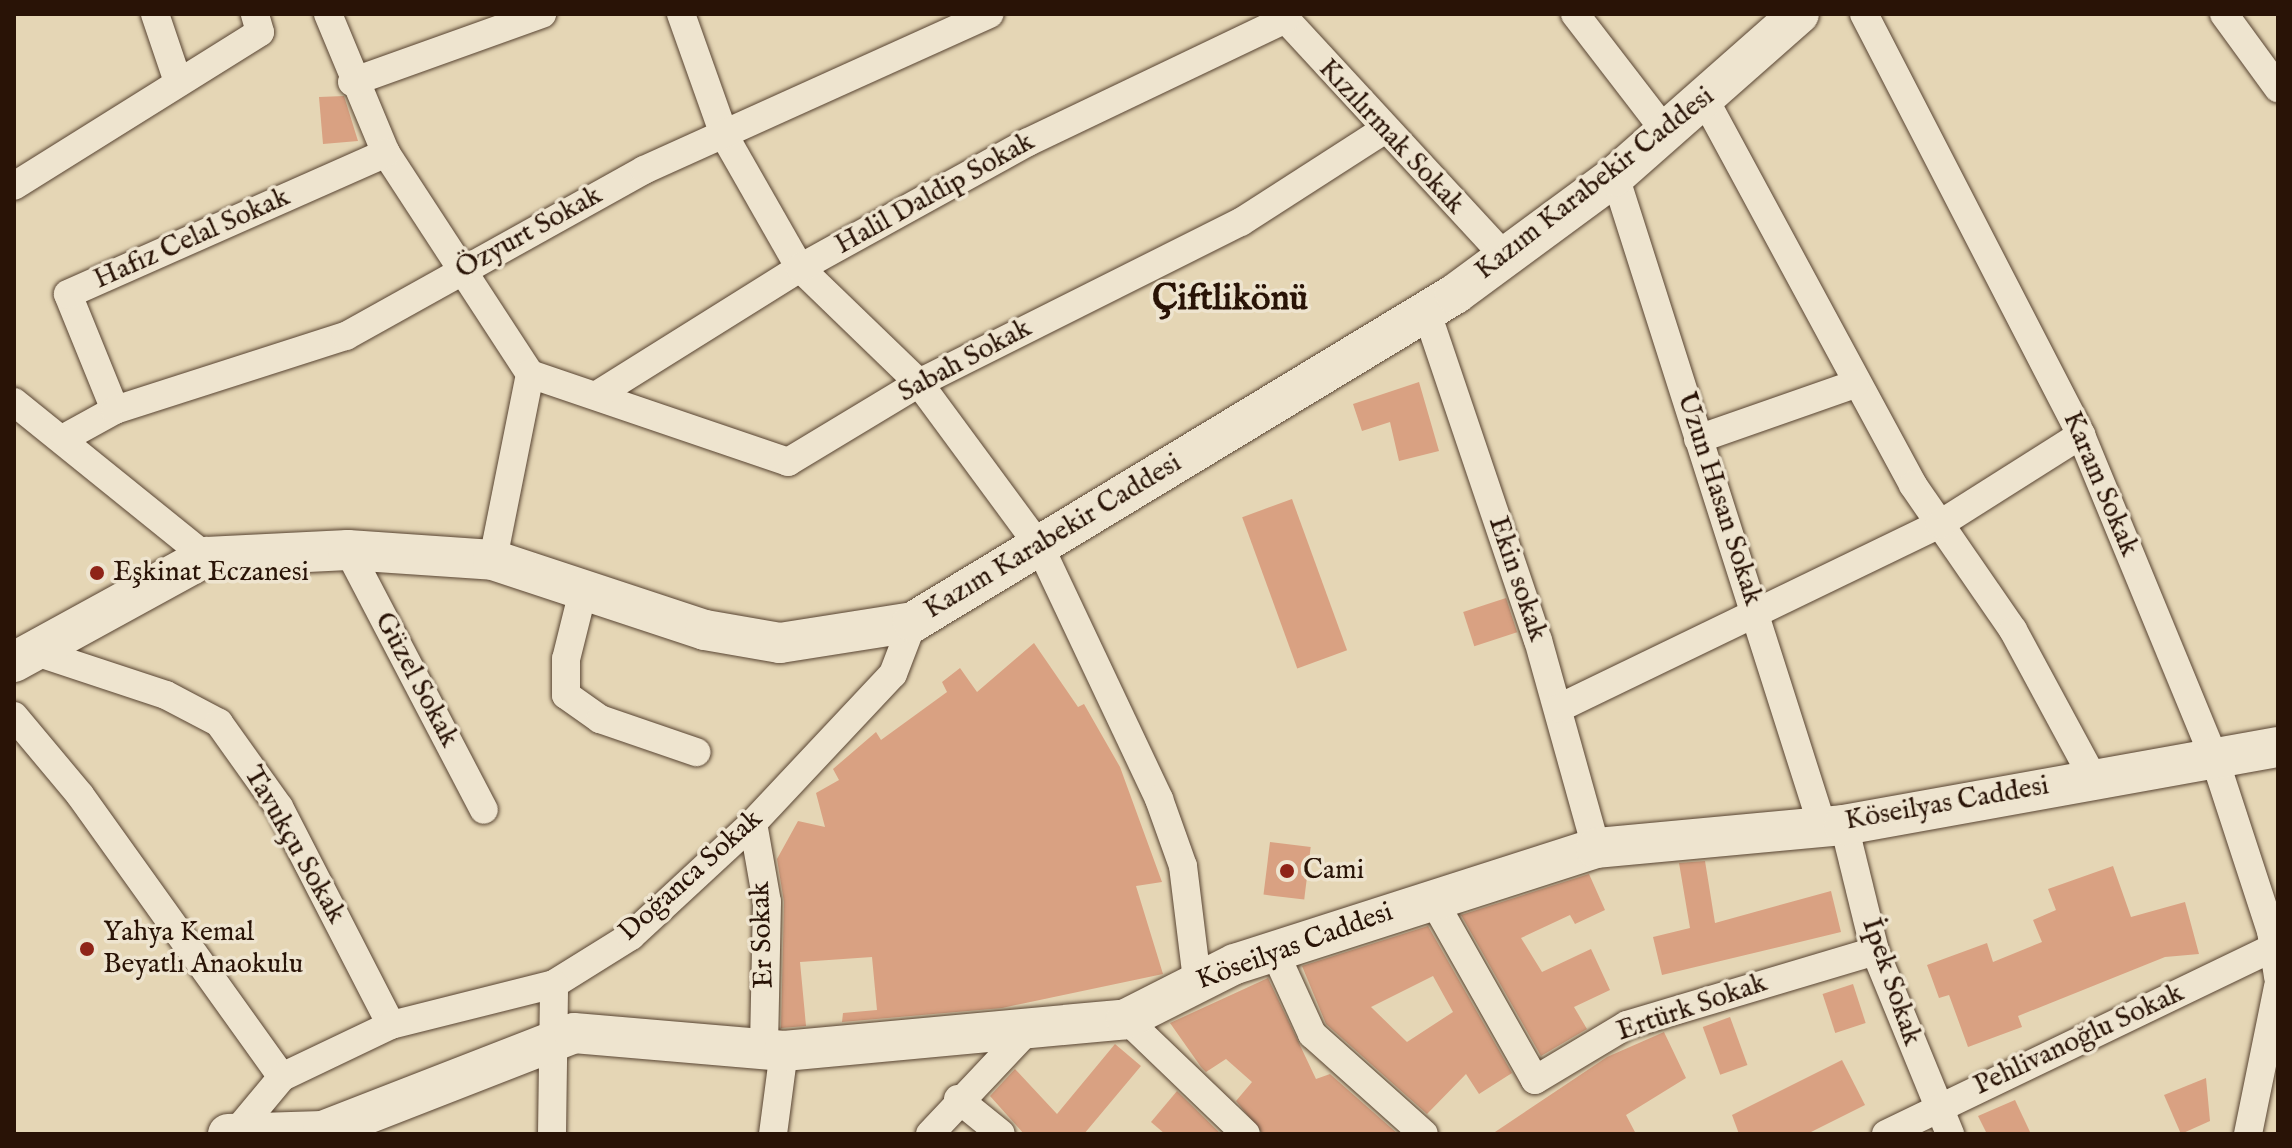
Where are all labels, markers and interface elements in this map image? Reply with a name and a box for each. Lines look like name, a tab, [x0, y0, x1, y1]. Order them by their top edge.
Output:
street label: Kızılırmak Sokak	[1311, 52, 1471, 222]
street label: Kazım Karabekir Caddesi	[1469, 80, 1721, 288]
street label: Halil Daldip Sokak	[830, 125, 1040, 263]
street label: Özyurt Sokak	[450, 179, 608, 287]
street label: Hafız Celal Sokak	[89, 181, 295, 297]
district label: Çiftlikönü	[1152, 278, 1308, 322]
street label: Sabah Sokak	[893, 312, 1037, 410]
street label: Uzun Hasan Sokak	[1669, 388, 1769, 610]
street label: Karam Sokak	[2054, 407, 2146, 561]
street label: Kazım Karabekir Caddesi	[918, 447, 1188, 627]
street label: Ekin sokak	[1480, 512, 1554, 646]
place label: Eşkinat Eczanesi	[113, 556, 309, 590]
marker: Eşkinat Eczanesi	[88, 564, 106, 582]
street label: Güzel Sokak	[366, 607, 466, 753]
street label: Tavukçu Sokak	[235, 760, 353, 930]
street label: Köseilyas Caddesi	[1842, 770, 2052, 838]
street label: Doğanca Sokak	[612, 803, 770, 949]
place label: Cami	[1303, 854, 1364, 888]
marker: Cami	[1278, 862, 1296, 880]
street label: Er Sokak	[744, 881, 782, 989]
street label: Köseilyas Caddesi	[1192, 896, 1398, 998]
street label: İpek Sokak	[1854, 914, 1928, 1050]
place label: Yahya Kemal Beyatlı Anaokulu	[103, 916, 303, 982]
marker: Yahya Kemal Beyatlı Anaokulu	[78, 940, 96, 958]
street label: Ertürk Sokak	[1613, 967, 1771, 1049]
street label: Pehlivanoğlu Sokak	[1969, 977, 2189, 1103]

